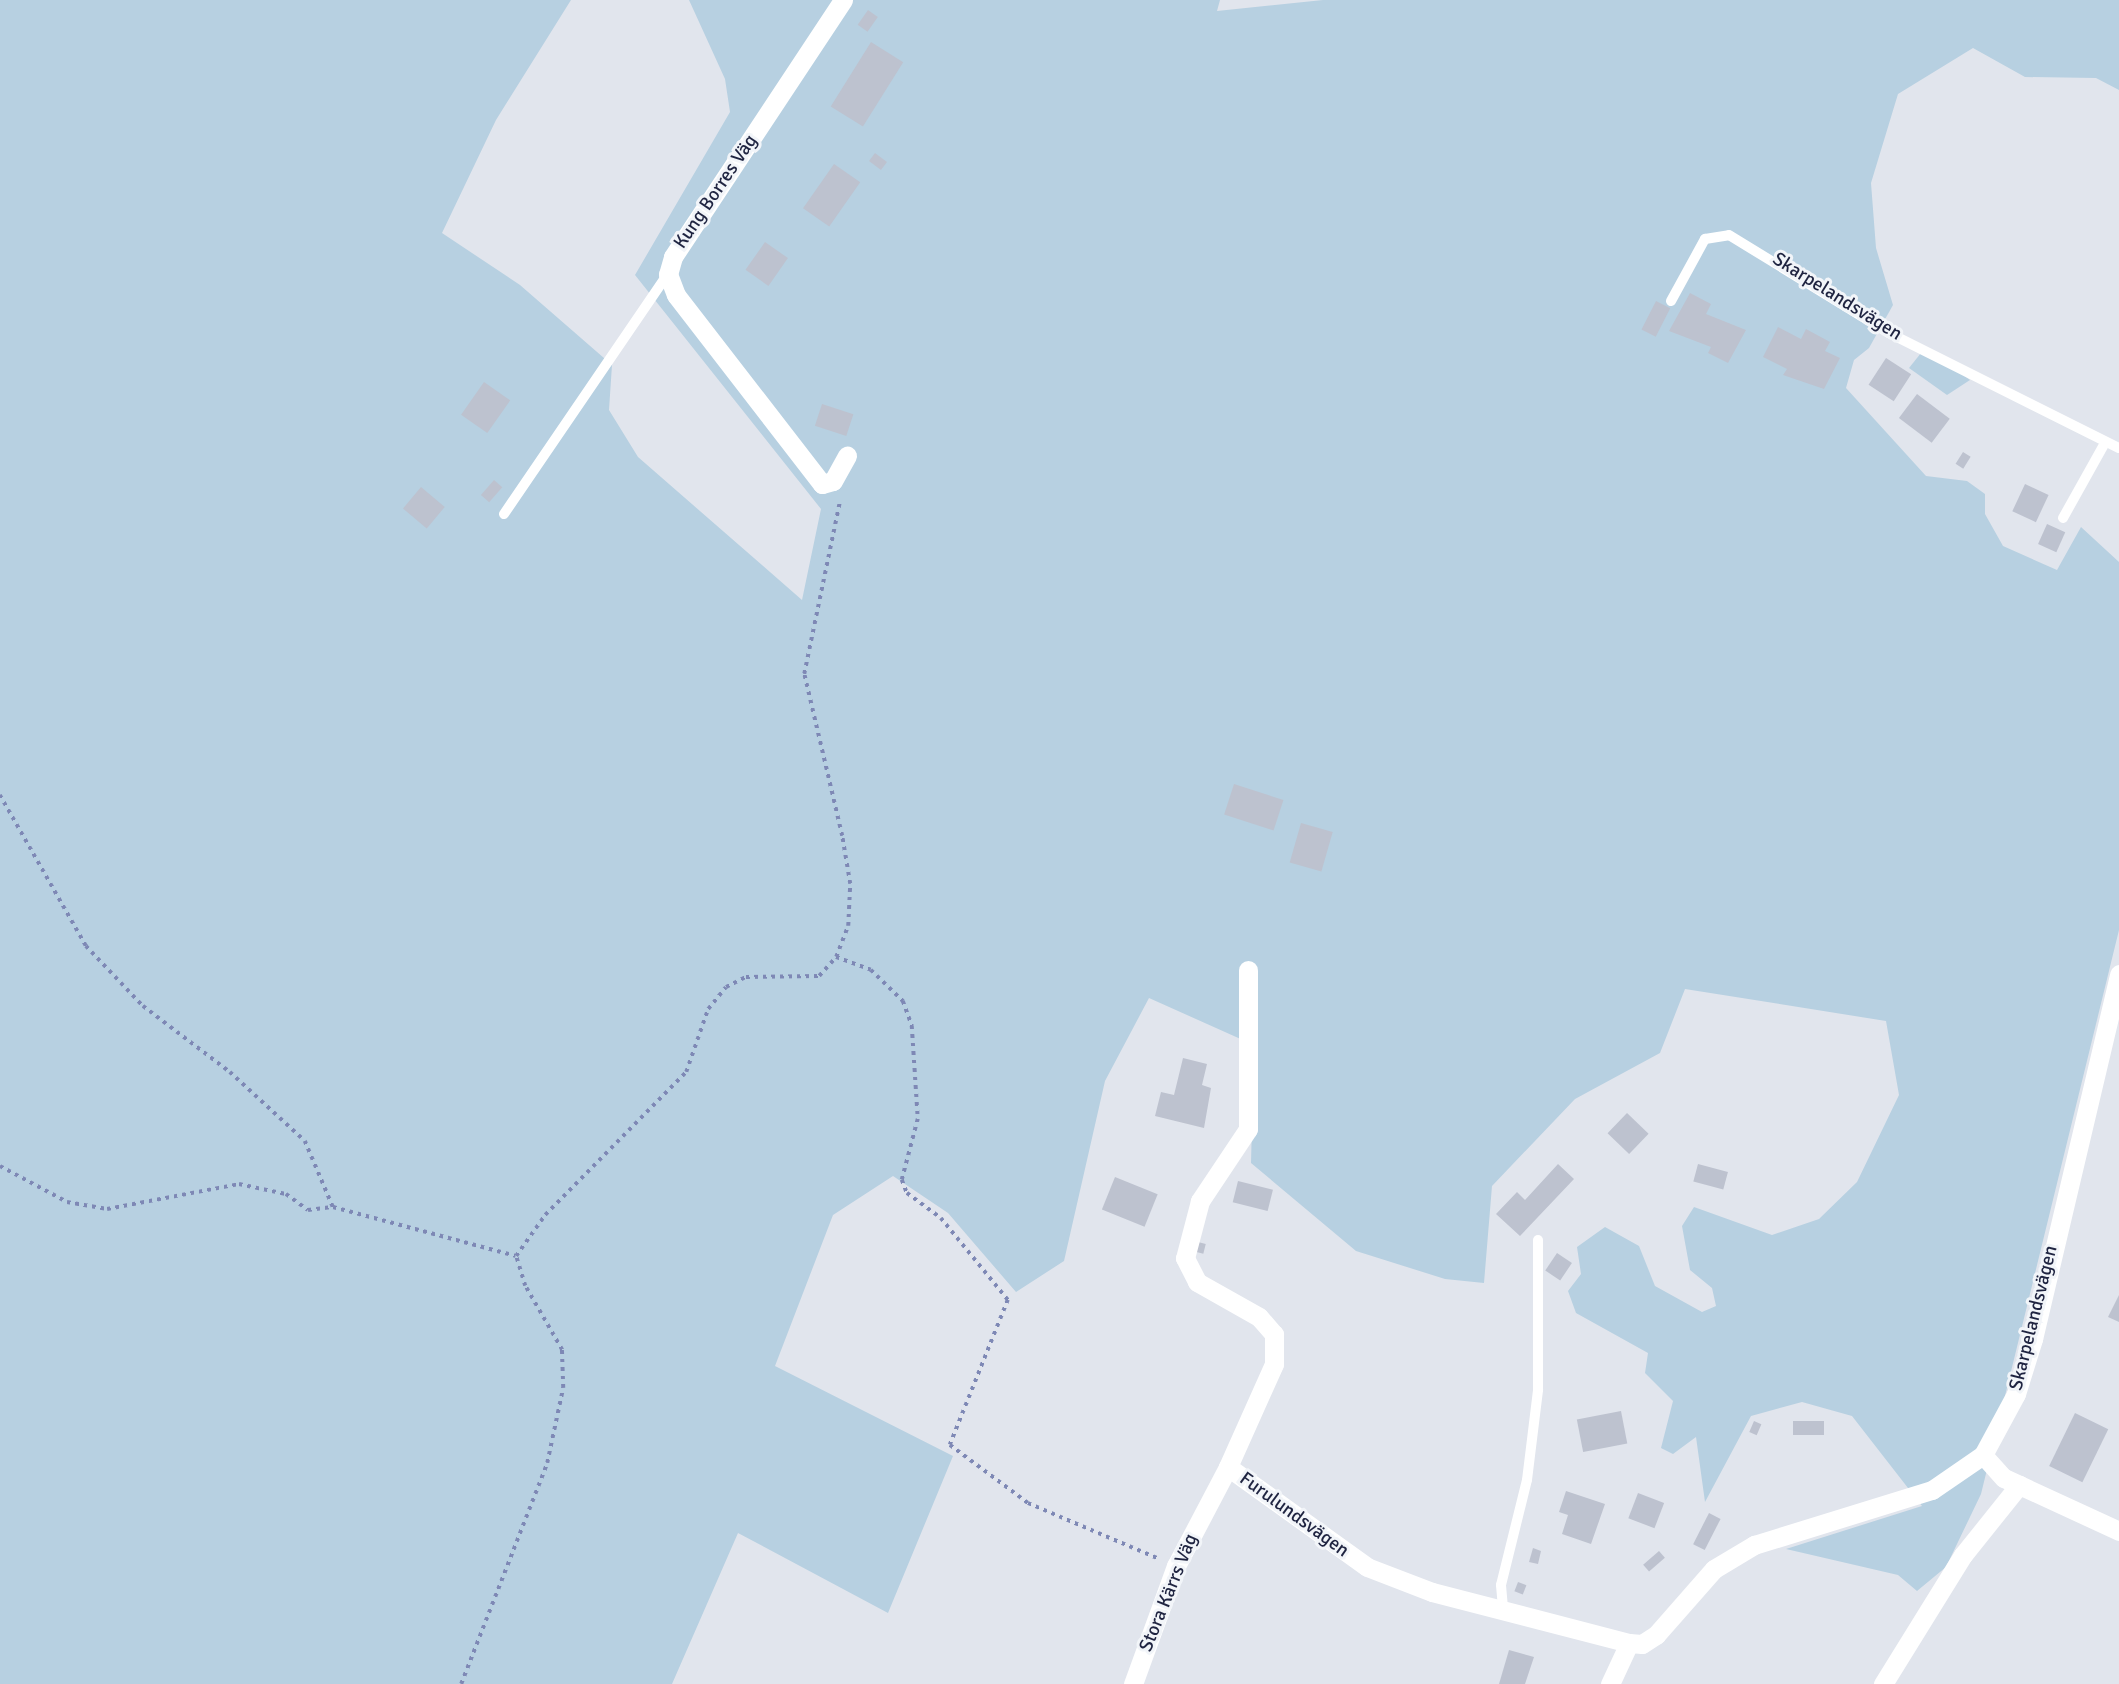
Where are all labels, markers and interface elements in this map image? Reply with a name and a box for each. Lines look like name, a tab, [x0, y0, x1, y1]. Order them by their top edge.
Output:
street label: Kung Borres Väg	[669, 131, 763, 253]
street label: Skarpelandsvägen	[1768, 248, 1906, 346]
street label: Skarpelandsvägen	[2005, 1243, 2063, 1393]
street label: Furulundsvägen	[1235, 1468, 1353, 1562]
street label: Stora Kärrs Väg	[1135, 1531, 1203, 1655]

